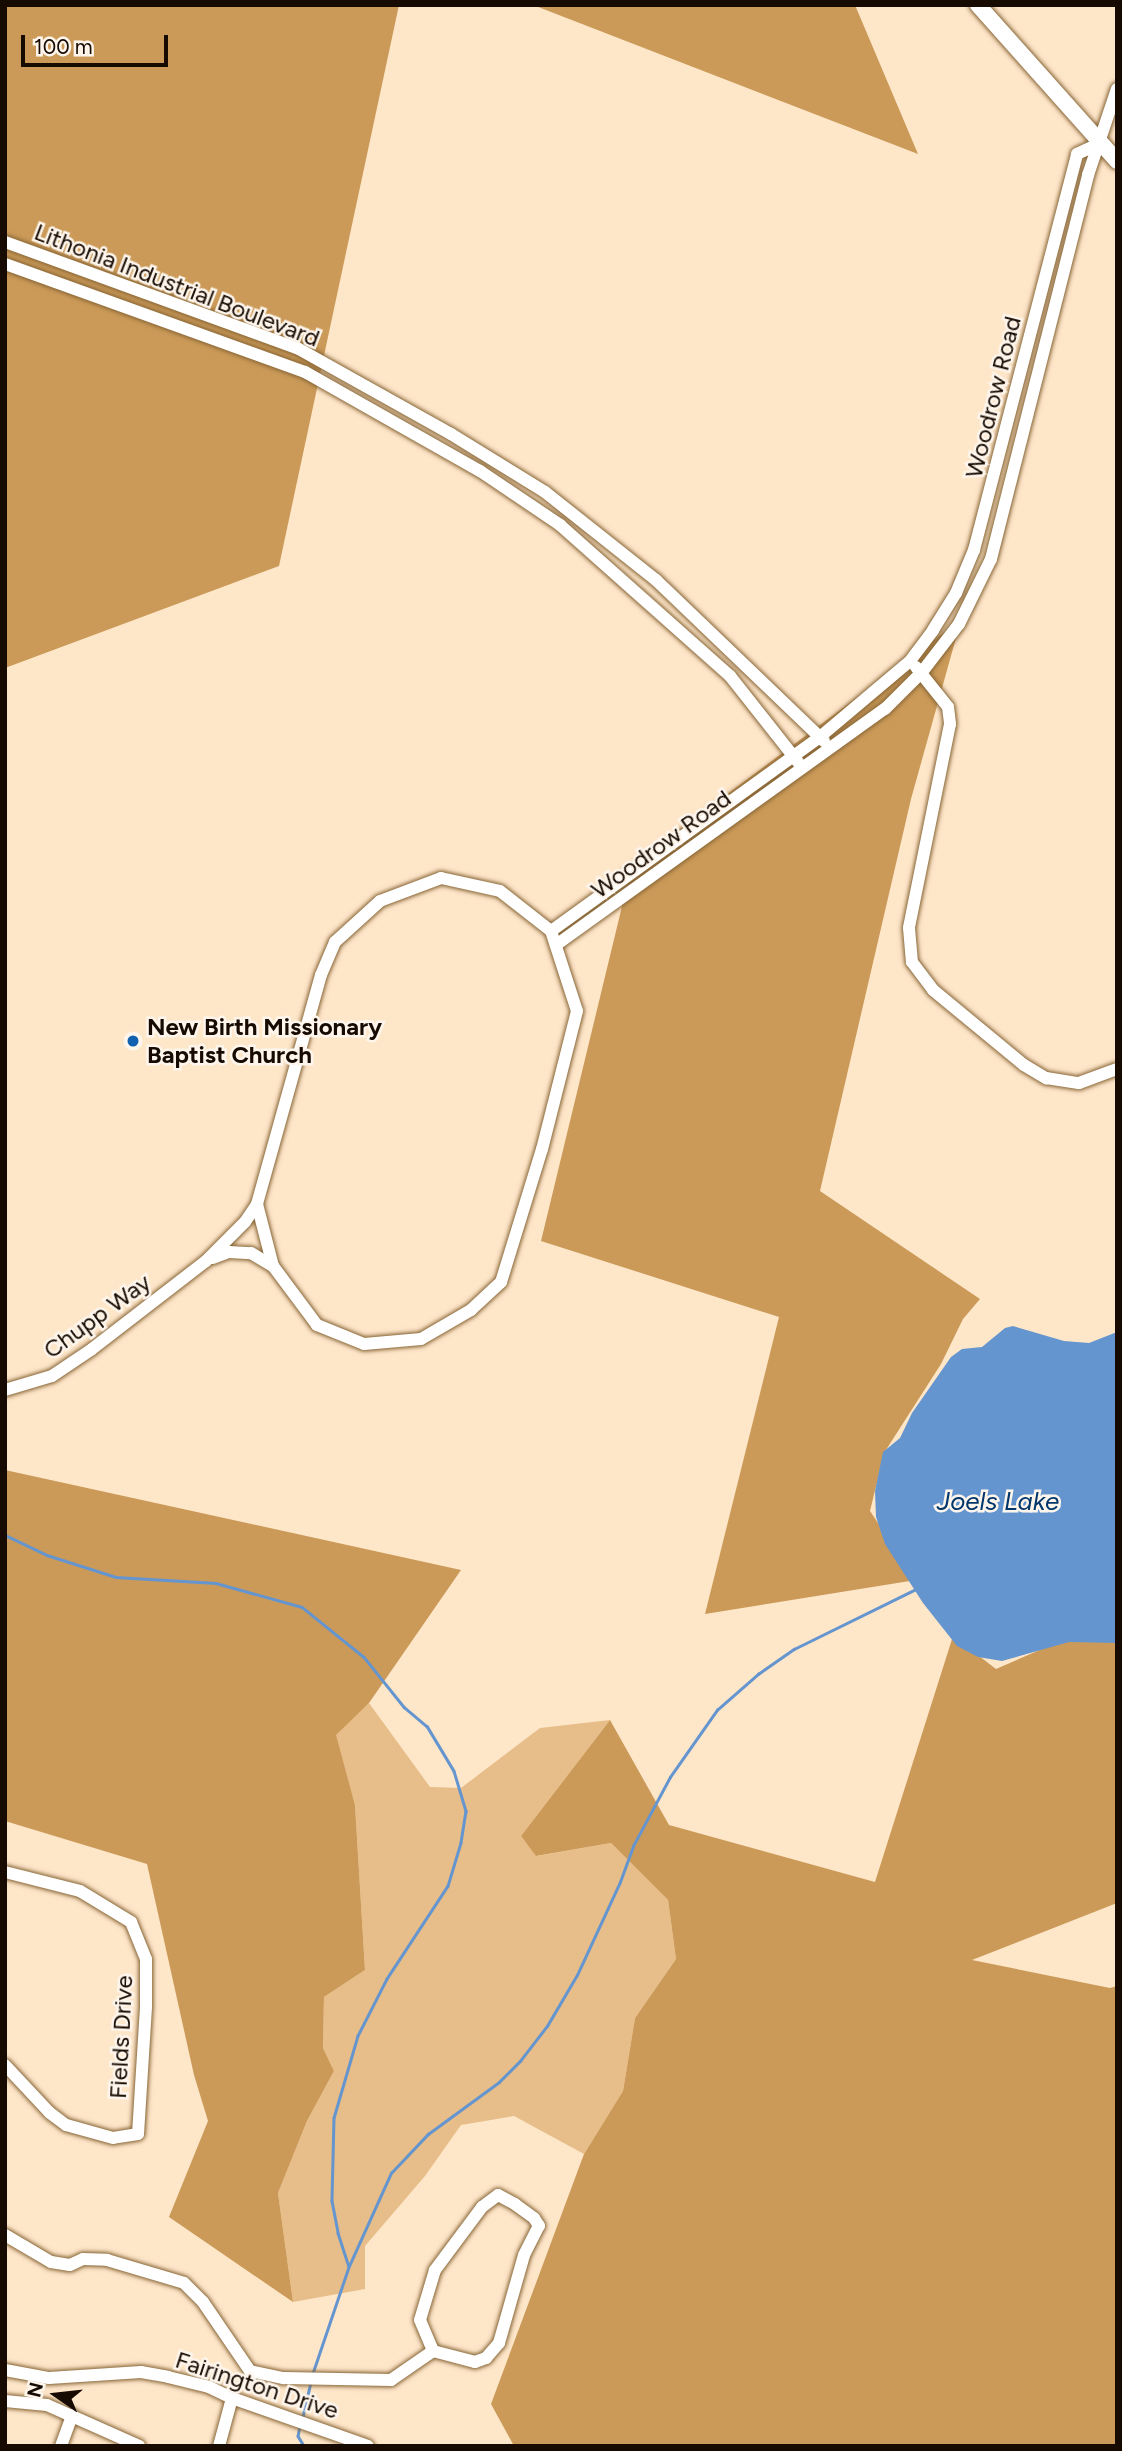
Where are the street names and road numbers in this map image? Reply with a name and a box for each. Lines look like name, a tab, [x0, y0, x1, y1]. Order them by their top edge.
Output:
street label: Lithonia Industrial Boulevard	[30, 217, 324, 353]
street label: Woodrow Road	[959, 313, 1027, 481]
street label: Woodrow Road	[586, 784, 736, 904]
street label: Chupp Way	[38, 1268, 156, 1364]
street label: Fields Drive	[103, 1975, 139, 2099]
street label: Fairington Drive	[172, 2345, 342, 2425]

